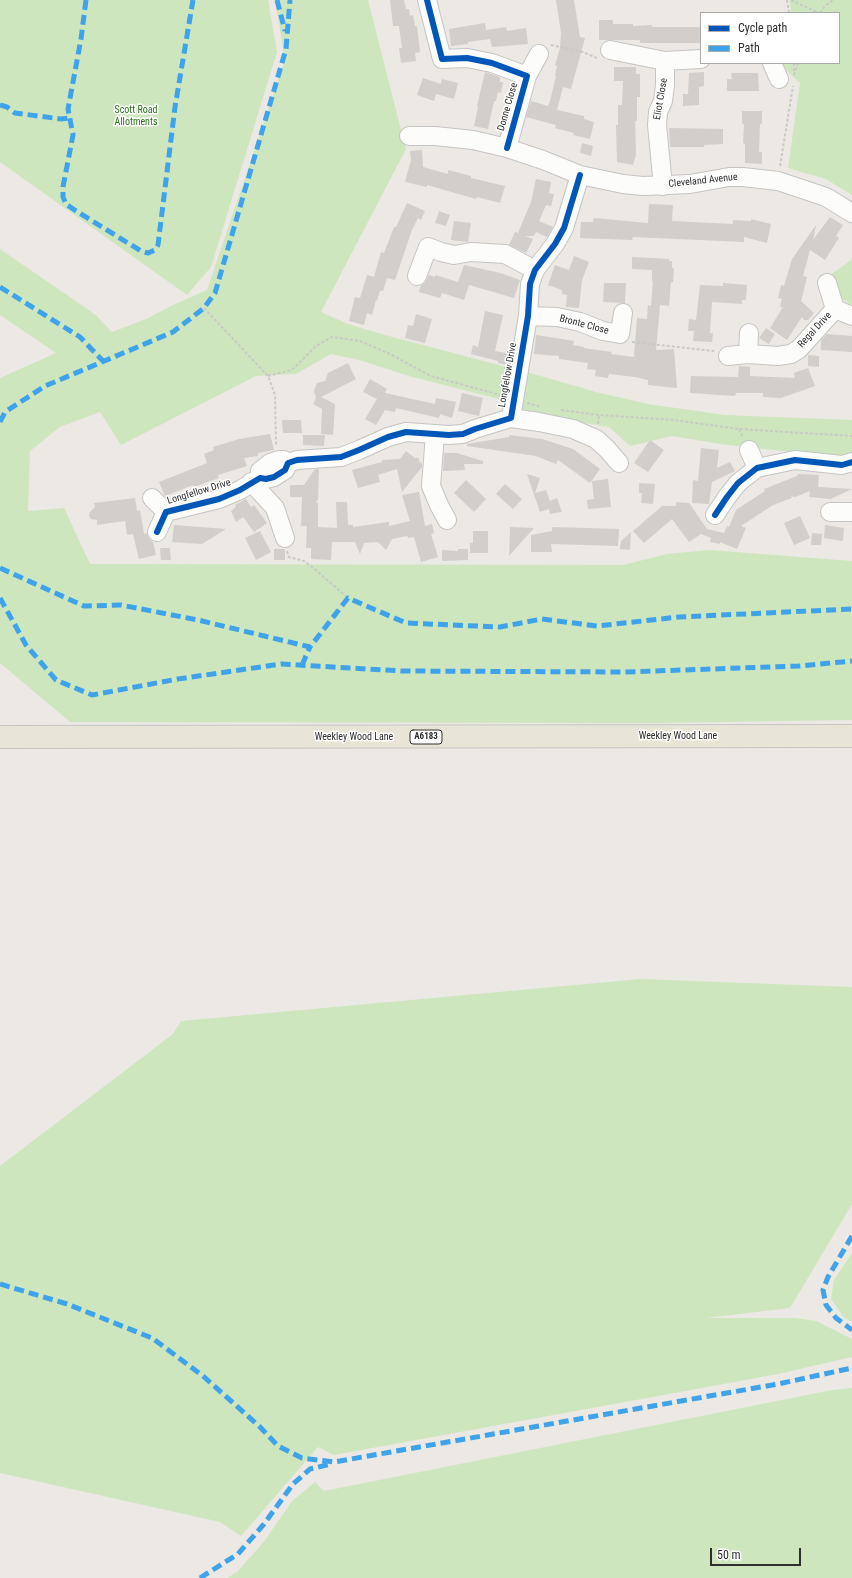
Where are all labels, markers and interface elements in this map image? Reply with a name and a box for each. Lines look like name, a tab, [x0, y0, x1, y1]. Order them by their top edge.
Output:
legend	[700, 12, 840, 64]
text: Cycle path	[738, 21, 787, 35]
text: Path	[738, 41, 760, 55]
street label: Eliot Close	[651, 77, 671, 121]
street label: Donne Close	[495, 81, 521, 133]
park label: Scott Road Allotments	[114, 104, 158, 128]
street label: Cleveland Avenue	[668, 171, 738, 191]
street label: Regal Drive	[796, 310, 834, 350]
street label: Bronte Close	[558, 313, 610, 337]
street label: Longfellow Drive	[496, 342, 520, 408]
street label: Longfellow Drive	[166, 477, 232, 507]
road number: A6183	[410, 730, 442, 744]
street label: Weekley Wood Lane	[639, 730, 717, 742]
street label: Weekley Wood Lane	[315, 731, 393, 743]
scale bar	[712, 1540, 803, 1566]
text: 50 m	[717, 1548, 741, 1562]

